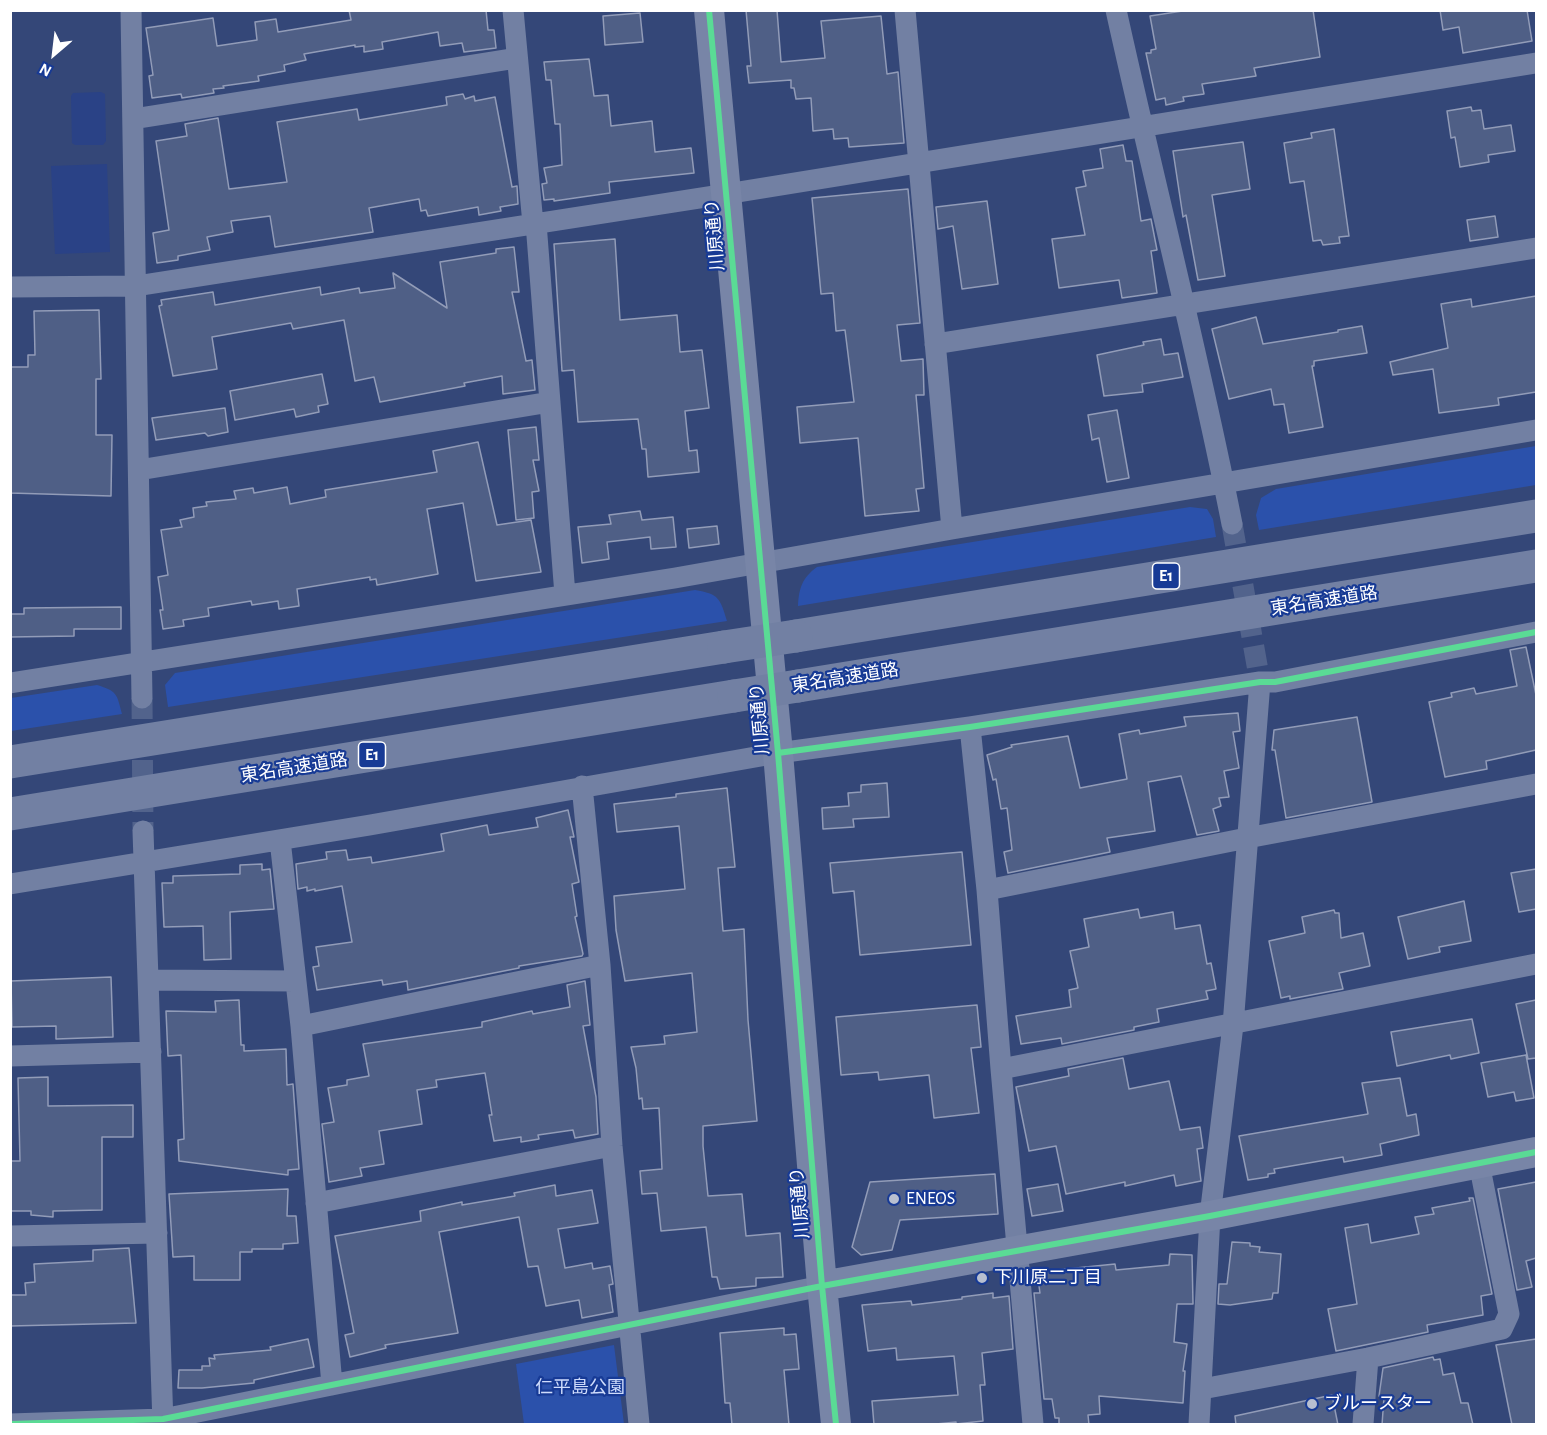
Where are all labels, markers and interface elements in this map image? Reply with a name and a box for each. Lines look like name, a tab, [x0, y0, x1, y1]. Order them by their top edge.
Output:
north arrow	[24, 24, 84, 84]
text: N	[37, 60, 54, 80]
street label: 川原通り	[701, 198, 729, 272]
road number: E1	[1152, 563, 1180, 589]
street label: 東名高速道路	[1269, 582, 1379, 620]
street label: 東名高速道路	[790, 659, 900, 697]
street label: 川原通り	[746, 682, 774, 756]
road number: E1	[358, 742, 386, 768]
street label: 東名高速道路	[239, 749, 349, 787]
street label: 川原通り	[786, 1166, 814, 1240]
place label: ENEOS	[906, 1188, 955, 1210]
marker: ENEOS	[887, 1192, 901, 1206]
place label: 下川原二丁目	[994, 1267, 1102, 1289]
marker: 下川原二丁目	[975, 1271, 989, 1285]
park label: 仁平島公園	[535, 1377, 625, 1399]
place label: ブルースター	[1324, 1393, 1432, 1415]
marker: ブルースター	[1305, 1397, 1319, 1411]

